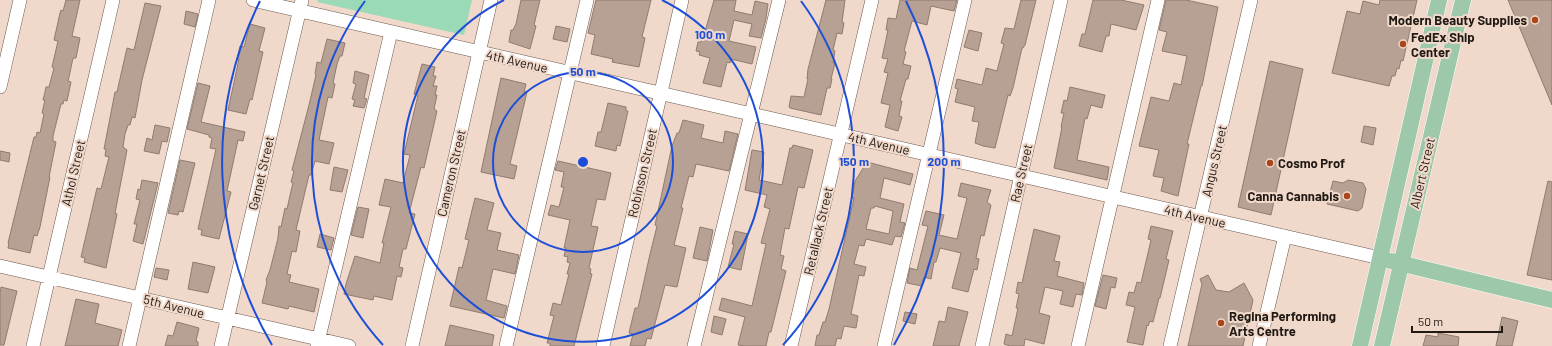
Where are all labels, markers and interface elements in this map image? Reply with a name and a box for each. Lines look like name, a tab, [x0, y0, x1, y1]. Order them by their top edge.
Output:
place label: Modern Beauty Supplies	[1389, 12, 1527, 28]
marker: Modern Beauty Supplies	[1530, 15, 1540, 25]
text: 100 m	[695, 27, 725, 41]
place label: FedEx Ship Center	[1411, 29, 1475, 60]
marker: FedEx Ship Center	[1398, 39, 1408, 49]
street label: 4th Avenue	[485, 46, 549, 76]
text: 50 m	[570, 64, 596, 78]
street label: Angus Street	[1198, 124, 1230, 198]
street label: Robinson Street	[624, 127, 660, 219]
street label: Cameron Street	[433, 128, 469, 218]
street label: 4th Avenue	[847, 128, 911, 158]
street label: Garnet Street	[245, 134, 277, 212]
street label: Albert Street	[1406, 136, 1438, 210]
street label: Athol Street	[58, 138, 88, 208]
street label: Rae Street	[1006, 142, 1036, 204]
text: 150 m	[839, 154, 869, 168]
text: 200 m	[928, 154, 960, 168]
centre of rings	[576, 155, 590, 169]
place label: Cosmo Prof	[1278, 155, 1345, 171]
marker: Cosmo Prof	[1265, 158, 1275, 168]
street label: Retallack Street	[800, 185, 836, 277]
place label: Canna Cannabis	[1248, 188, 1339, 204]
marker: Canna Cannabis	[1342, 191, 1352, 201]
street label: 4th Avenue	[1163, 201, 1227, 231]
street label: 5th Avenue	[142, 291, 206, 321]
place label: Regina Performing Arts Centre	[1229, 308, 1336, 339]
scale bar	[1412, 308, 1502, 334]
text: 50 m	[1418, 314, 1443, 328]
marker: Regina Performing Arts Centre	[1216, 318, 1226, 328]

